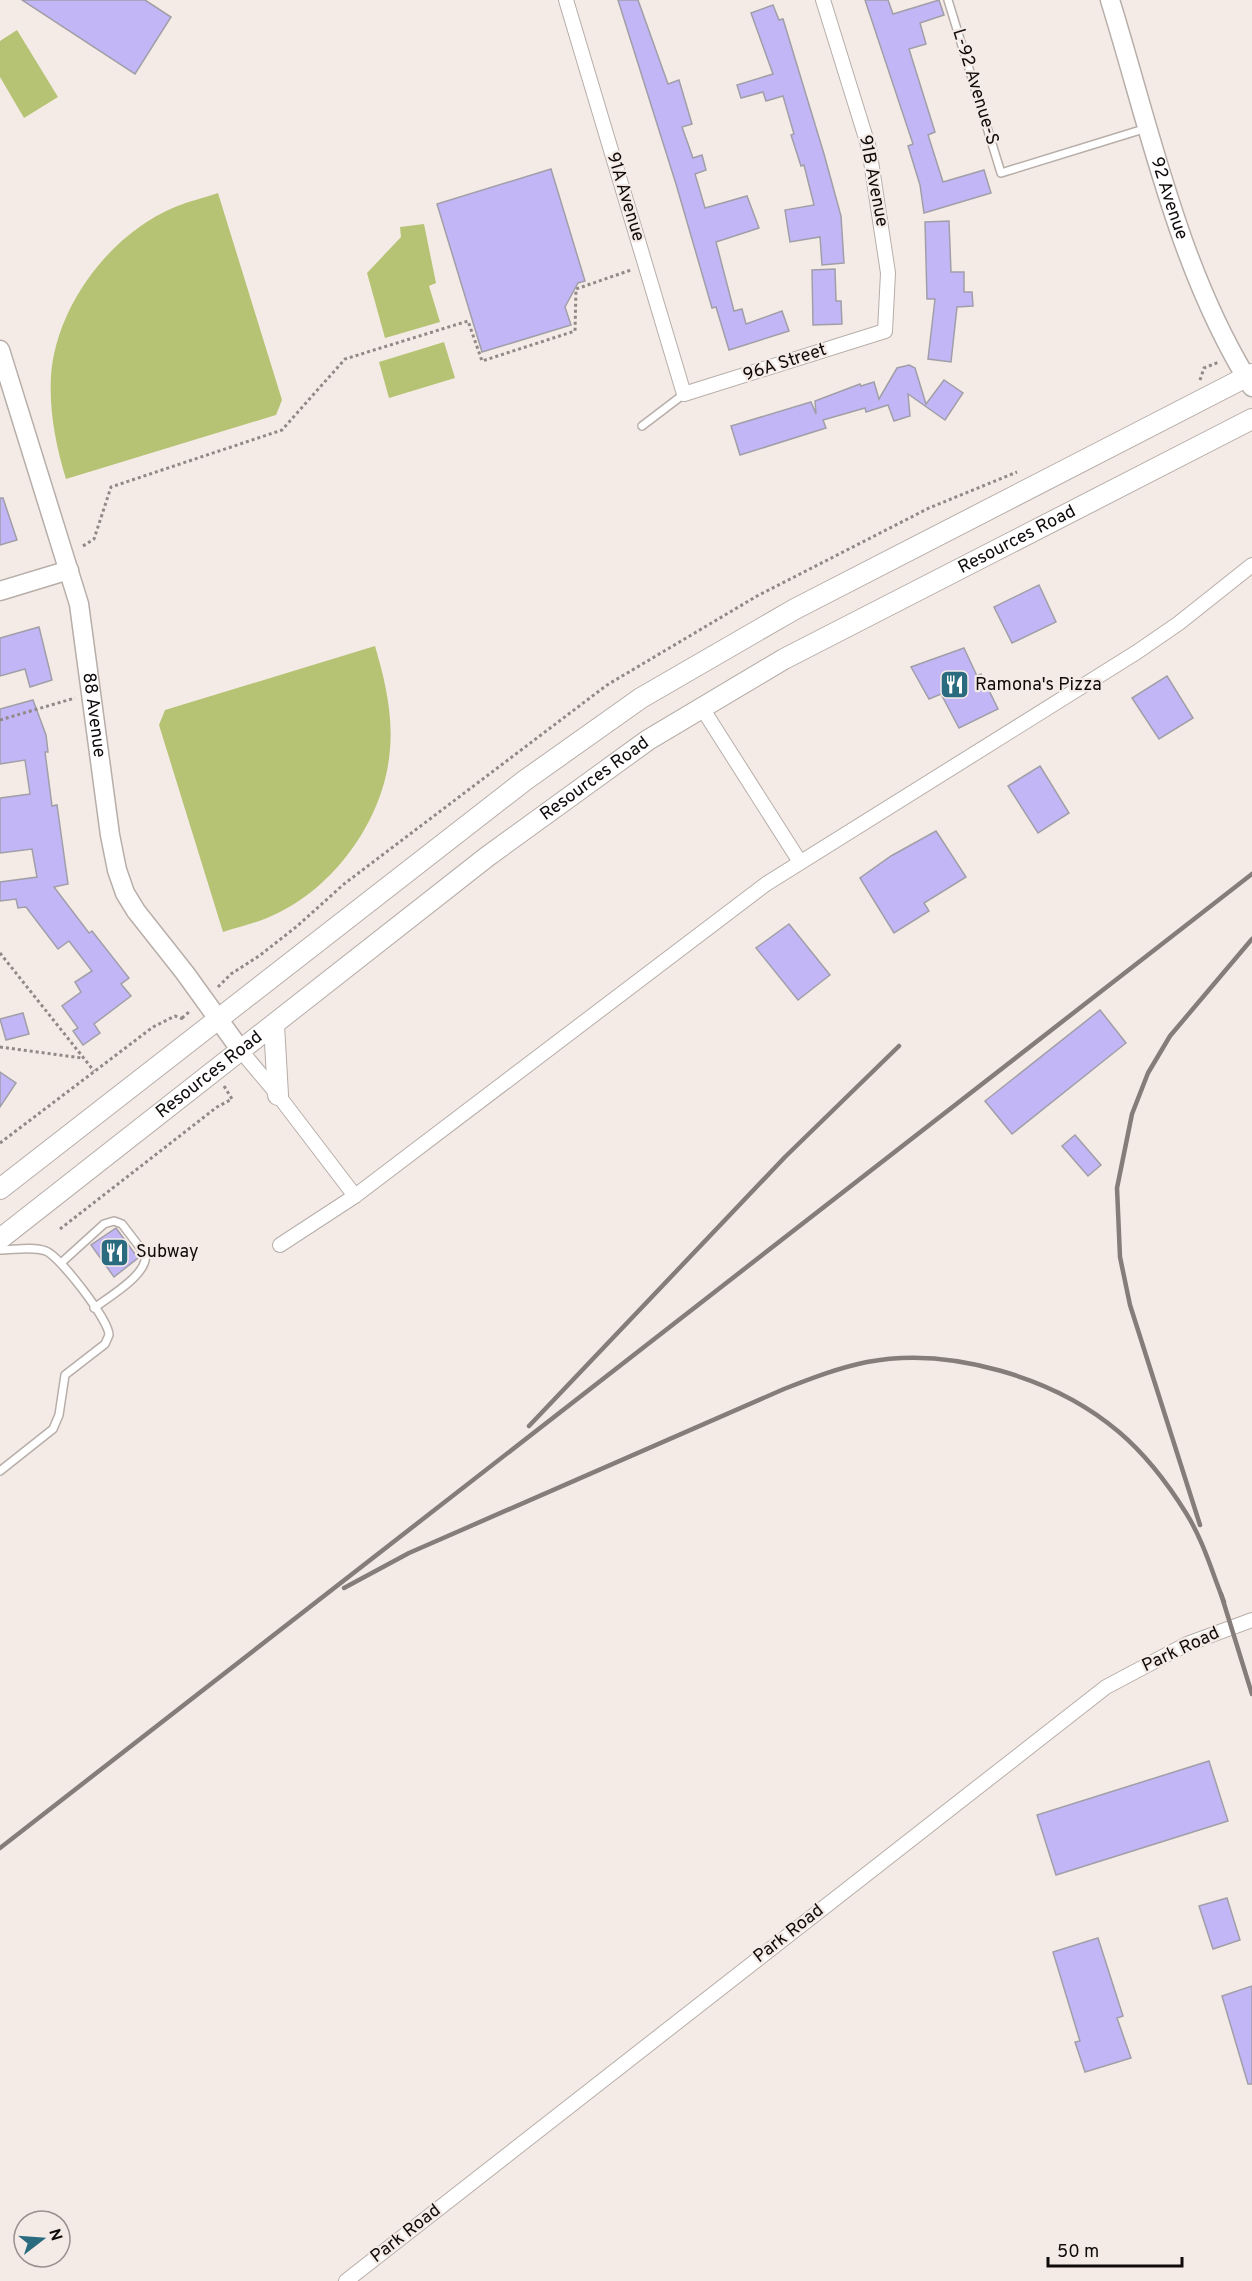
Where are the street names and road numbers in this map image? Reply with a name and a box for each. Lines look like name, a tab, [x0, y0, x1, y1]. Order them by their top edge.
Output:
street label: L-92 Avenue-S	[946, 26, 1004, 148]
street label: 91B Avenue	[853, 133, 893, 229]
street label: 91A Avenue	[601, 150, 649, 244]
street label: 92 Avenue	[1145, 154, 1193, 243]
street label: 96A Street	[740, 339, 830, 387]
street label: Resources Road	[954, 500, 1080, 579]
street label: 88 Avenue	[77, 671, 111, 759]
street label: Resources Road	[536, 731, 654, 826]
street label: Resources Road	[151, 1026, 267, 1124]
street label: Park Road	[1138, 1622, 1224, 1678]
street label: Park Road	[749, 1899, 829, 1969]
street label: Park Road	[366, 2199, 446, 2269]

